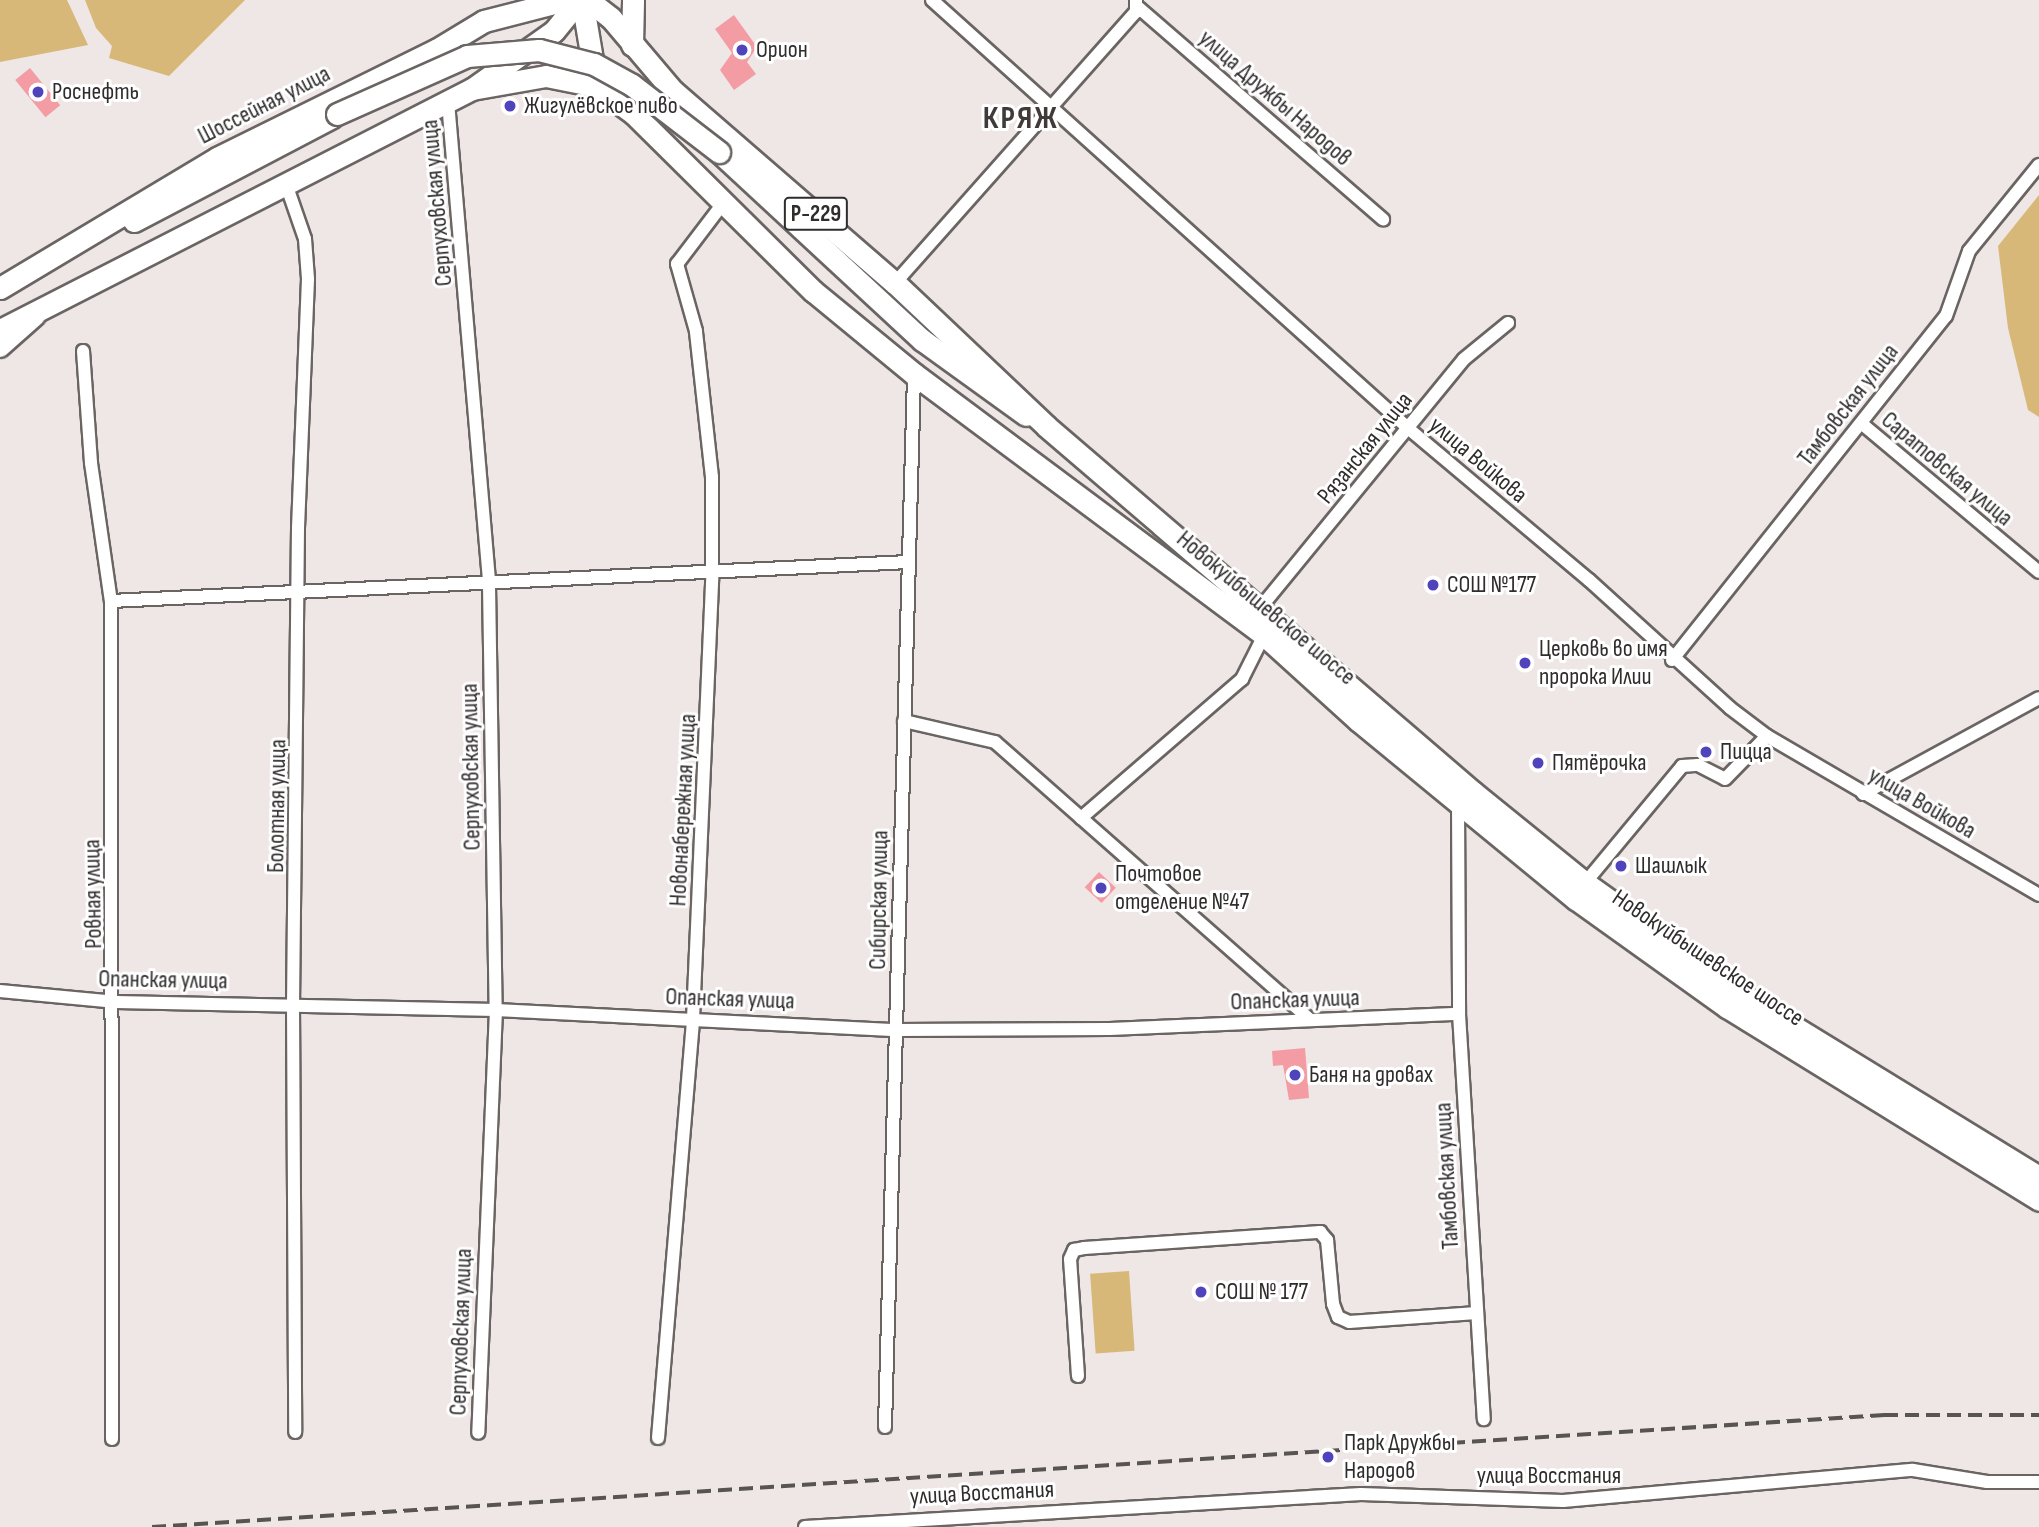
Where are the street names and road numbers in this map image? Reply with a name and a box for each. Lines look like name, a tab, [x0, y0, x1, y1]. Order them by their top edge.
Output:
street label: улица Дружбы Народов	[1193, 24, 1357, 172]
street label: Шоссейная улица	[193, 59, 335, 151]
street label: Серпуховская улица	[415, 119, 459, 287]
road number: Р-229	[783, 195, 849, 234]
street label: Тамбовская улица	[1791, 338, 1905, 472]
street label: Рязанская улица	[1311, 386, 1419, 510]
street label: Саратовская улица	[1875, 406, 2019, 532]
street label: улица Войкова	[1423, 411, 1533, 509]
street label: Новокуйбышевское шоссе	[1171, 525, 1361, 691]
street label: Серпуховская улица	[455, 683, 487, 851]
street label: Новонабережная улица	[664, 713, 702, 907]
street label: Болотная улица	[261, 739, 293, 873]
street label: улица Войкова	[1863, 761, 1981, 845]
street label: Сибирская улица	[863, 830, 895, 970]
street label: Ровная улица	[78, 839, 108, 949]
street label: Новокуйбышевское шоссе	[1607, 883, 1809, 1033]
street label: Опанская улица	[98, 964, 228, 996]
street label: Опанская улица	[665, 982, 795, 1016]
street label: Опанская улица	[1230, 983, 1360, 1017]
street label: Тамбовская улица	[1429, 1102, 1465, 1250]
street label: Серпуховская улица	[444, 1248, 478, 1416]
street label: улица Восстания	[1477, 1462, 1621, 1490]
street label: улица Восстания	[909, 1475, 1055, 1511]

